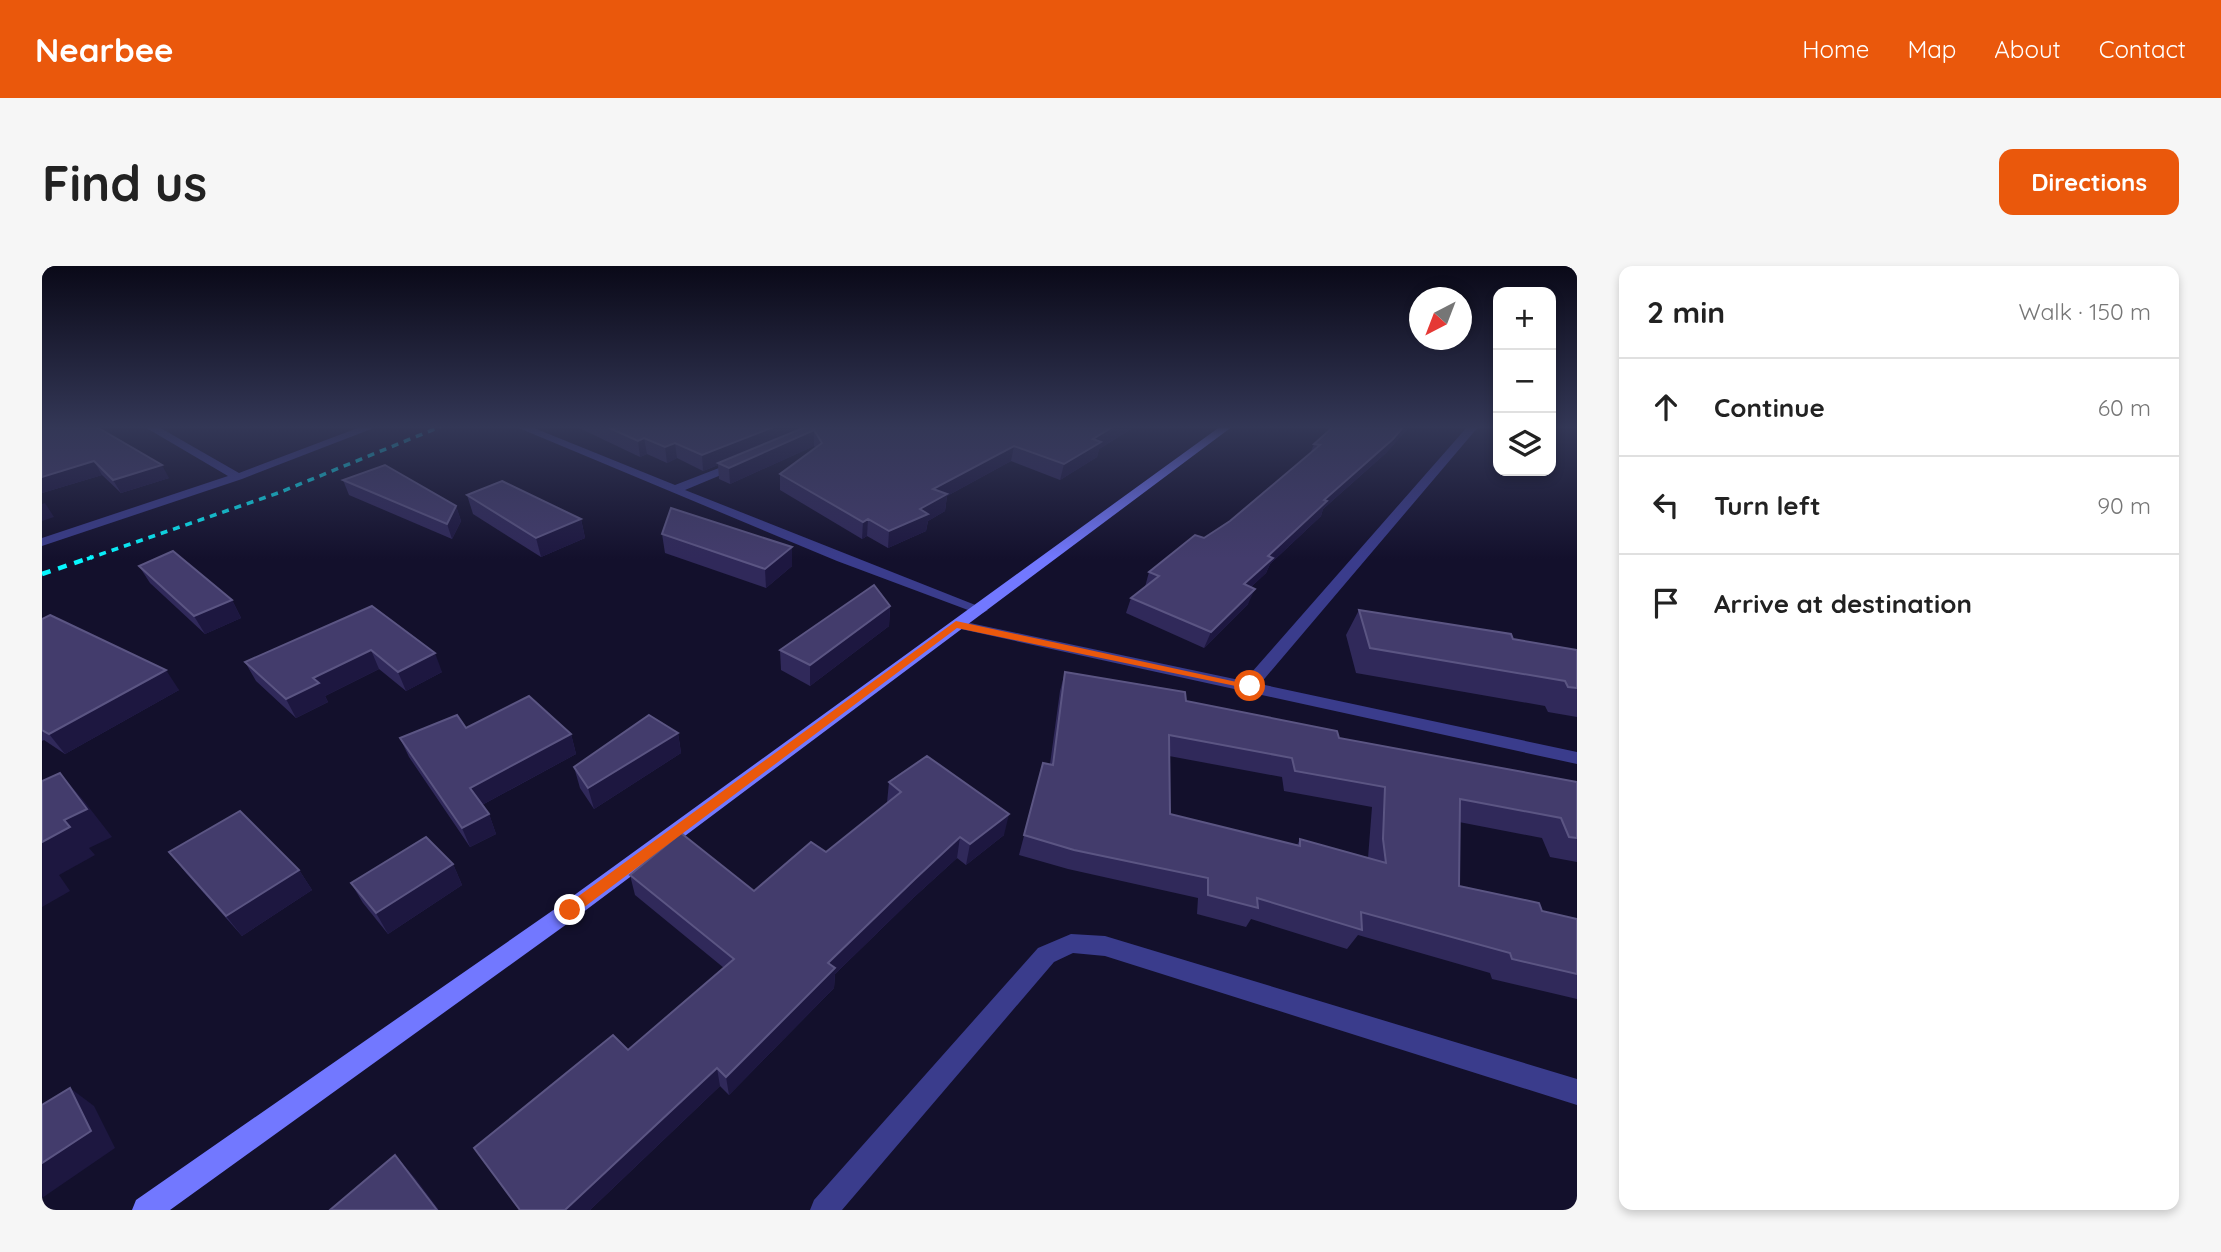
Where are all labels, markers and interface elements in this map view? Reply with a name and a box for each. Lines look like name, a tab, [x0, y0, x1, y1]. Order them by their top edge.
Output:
text: Nearbee	[35, 29, 174, 70]
text: Home	[1802, 34, 1869, 64]
text: Map	[1907, 34, 1956, 64]
text: About	[1994, 34, 2061, 64]
text: Contact	[2099, 34, 2186, 64]
button: Directions	[1999, 149, 2179, 215]
text: Find us	[42, 152, 207, 213]
north arrow	[1409, 287, 1472, 350]
map controls	[1493, 287, 1556, 476]
button: +	[1493, 287, 1556, 350]
text: 2 min	[1647, 293, 1725, 331]
text: Walk · 150 m	[2018, 297, 2151, 326]
button: −	[1493, 350, 1556, 413]
icon: ahead	[1647, 388, 1685, 426]
text: Continue	[1714, 391, 1825, 424]
text: 60 m	[2098, 393, 2151, 422]
button: layers	[1493, 413, 1556, 476]
icon: left	[1647, 486, 1685, 524]
text: Turn left	[1714, 489, 1821, 522]
text: 90 m	[2097, 491, 2151, 520]
icon: arrive	[1647, 584, 1685, 622]
text: Arrive at destination	[1714, 587, 1972, 620]
route start	[1234, 670, 1265, 701]
route end	[554, 894, 585, 925]

